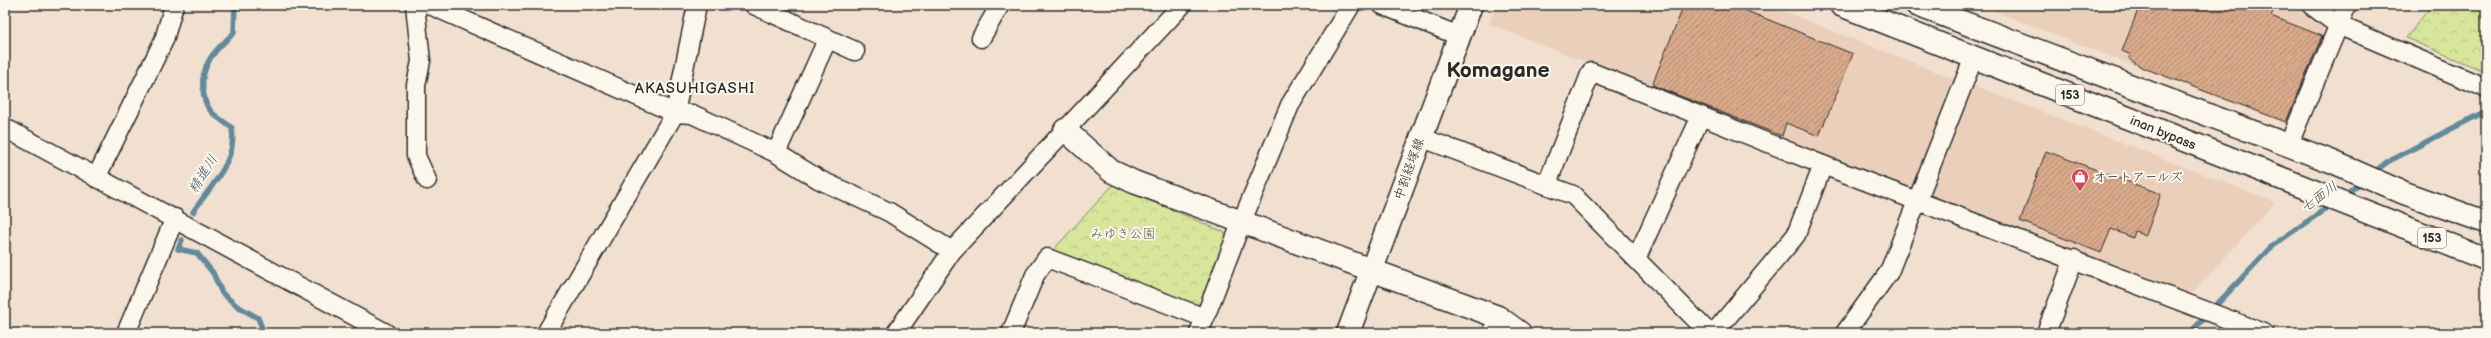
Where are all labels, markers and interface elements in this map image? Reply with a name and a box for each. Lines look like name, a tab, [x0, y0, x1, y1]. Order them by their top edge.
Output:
district label: Komagane	[1446, 58, 1550, 83]
district label: AKASUHIGASHI	[635, 79, 755, 98]
road number: 153	[2056, 85, 2084, 105]
street label: inan bypass	[2128, 113, 2199, 154]
street label: 中割経塚線	[1390, 135, 1428, 202]
water label: 精進川	[185, 152, 221, 196]
shop icon: オートアールズ	[2070, 167, 2090, 192]
place label: オートアールズ	[2093, 169, 2183, 185]
water label: 七面川	[2297, 178, 2341, 216]
park label: みゆき公園	[1090, 226, 1156, 242]
road number: 153	[2418, 228, 2446, 248]

